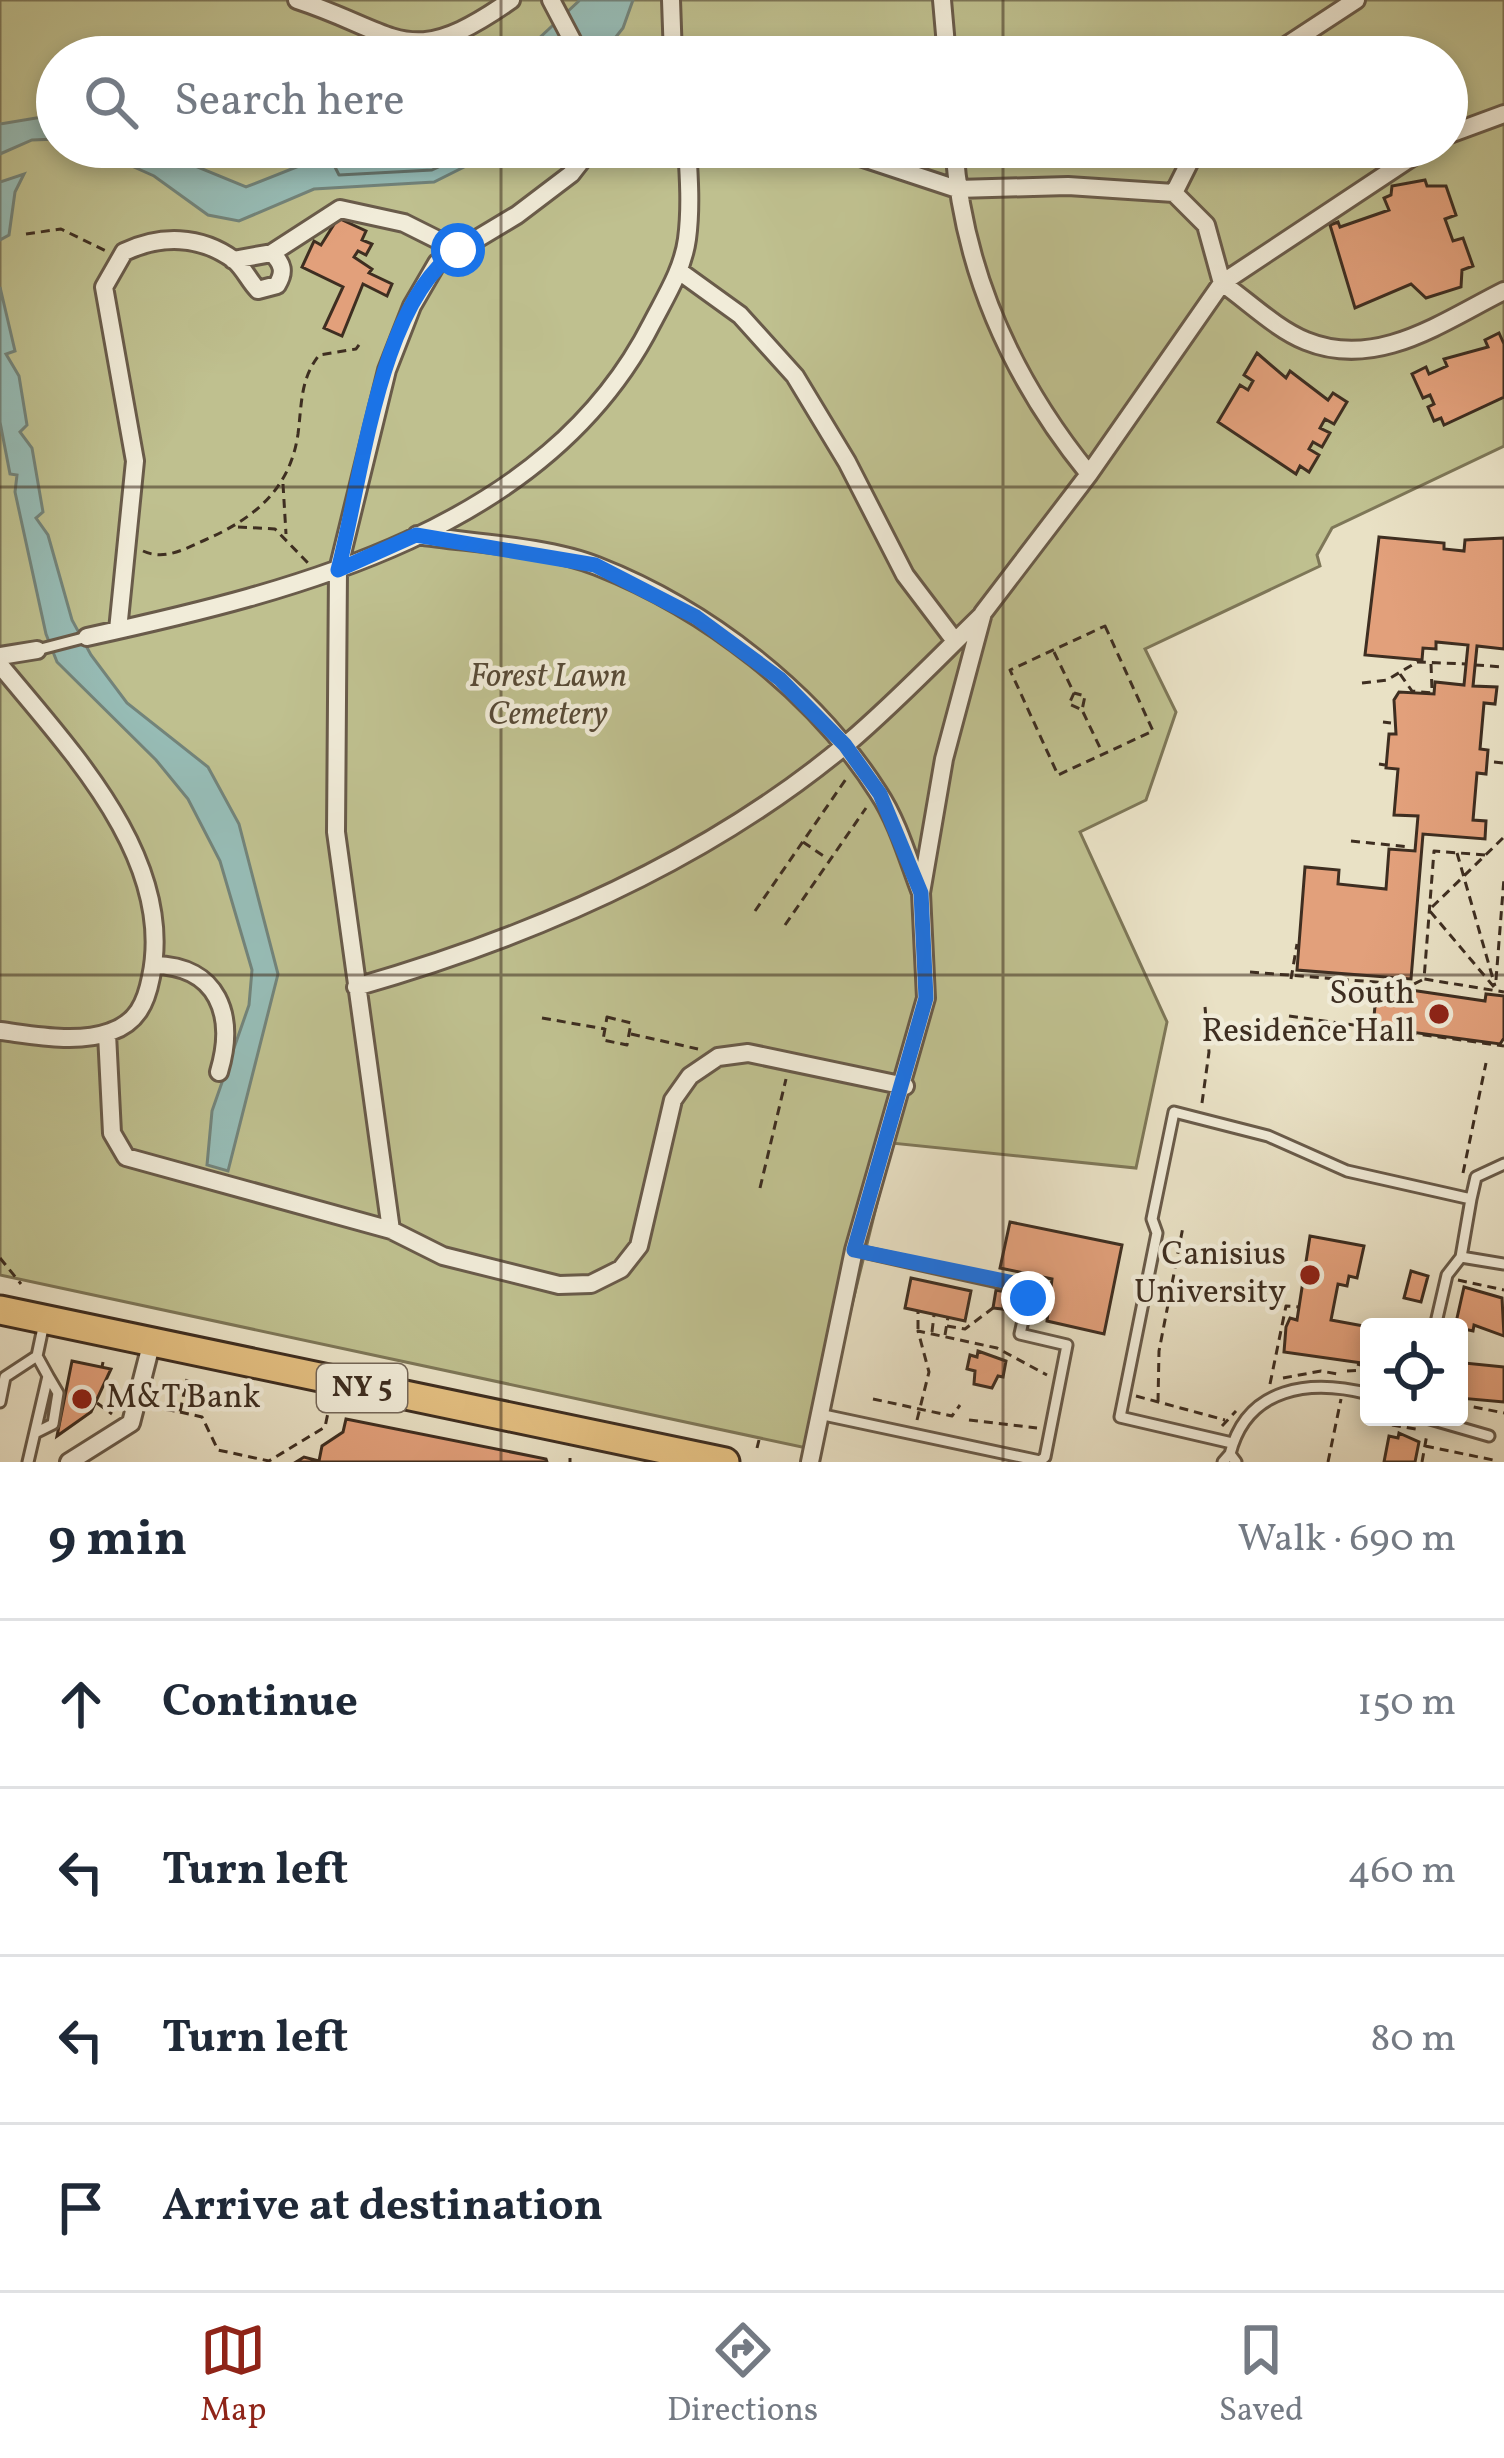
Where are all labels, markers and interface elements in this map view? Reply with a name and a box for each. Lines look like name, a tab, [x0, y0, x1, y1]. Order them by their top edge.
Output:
search box	[36, 36, 1468, 168]
icon: search	[78, 69, 144, 135]
text: Search here	[174, 71, 405, 134]
route start	[431, 223, 485, 277]
park label: Forest Lawn Cemetery	[469, 655, 627, 739]
place label: South Residence Hall	[1201, 972, 1415, 1056]
marker: South Residence Hall	[1426, 1001, 1452, 1027]
place label: Canisius University	[1134, 1233, 1286, 1317]
marker: Canisius University	[1297, 1262, 1323, 1288]
route end	[1001, 1271, 1055, 1325]
map controls	[1360, 1318, 1468, 1426]
button: locate	[1360, 1318, 1468, 1426]
road number: NY 5	[317, 1364, 407, 1412]
place label: M&T Bank	[106, 1376, 261, 1422]
marker: M&T Bank	[69, 1386, 95, 1412]
text: 9 min	[48, 1505, 187, 1576]
text: Walk · 690 m	[1238, 1513, 1456, 1567]
icon: ahead	[48, 1671, 114, 1737]
text: Continue	[162, 1672, 358, 1735]
text: 150 m	[1357, 1677, 1456, 1731]
icon: left	[48, 1839, 114, 1905]
text: Turn left	[162, 1840, 348, 1903]
text: 460 m	[1348, 1845, 1456, 1899]
icon: left	[48, 2007, 114, 2073]
text: Turn left	[162, 2008, 348, 2071]
text: 80 m	[1370, 2013, 1456, 2067]
icon: arrive	[48, 2175, 114, 2241]
text: Arrive at destination	[162, 2176, 603, 2239]
tab: Map	[200, 2317, 266, 2435]
tab: Directions	[667, 2317, 818, 2435]
tab: Saved	[1219, 2317, 1304, 2435]

